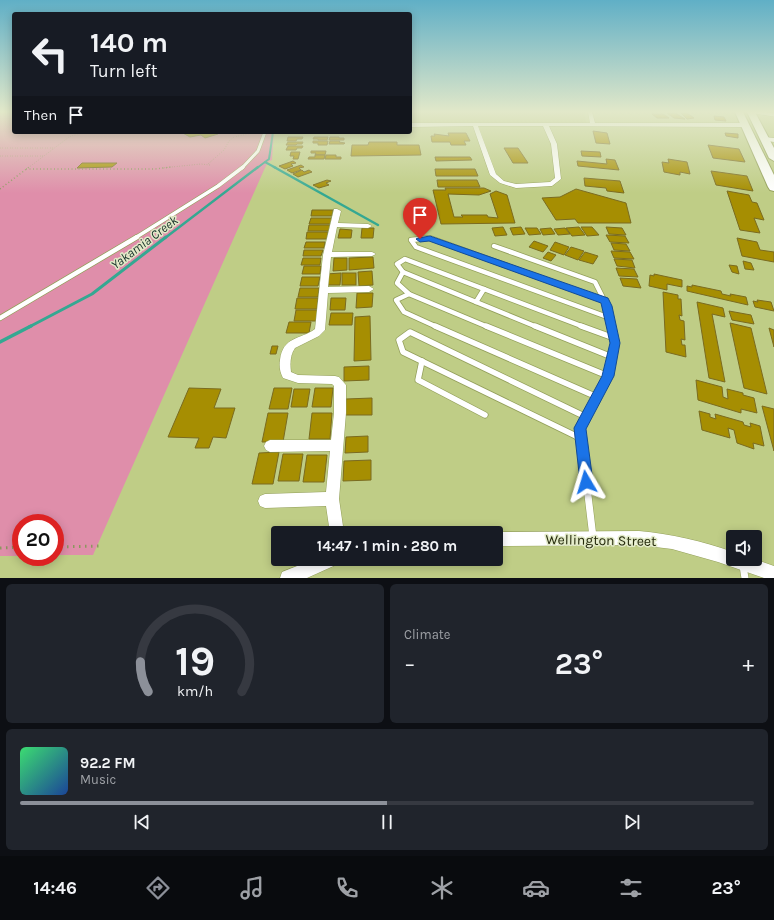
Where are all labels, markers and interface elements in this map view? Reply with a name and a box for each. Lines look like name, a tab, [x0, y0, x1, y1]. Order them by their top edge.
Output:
text: 140 m	[90, 26, 168, 59]
icon: left	[24, 28, 76, 80]
text: Turn left	[90, 60, 158, 82]
icon: arrive	[65, 104, 87, 126]
text: Then	[24, 106, 57, 124]
pin	[403, 198, 437, 239]
icon: arrive	[409, 204, 431, 226]
water label: Yakamia Creek	[108, 212, 181, 272]
position arrow	[565, 461, 607, 503]
speed limit sign: 20	[12, 514, 64, 566]
map controls	[726, 530, 762, 566]
button: sound	[726, 530, 762, 566]
street label: Wellington Street	[545, 531, 657, 550]
text: 14:47 · 1 min · 280 m	[317, 537, 457, 555]
text: Climate	[404, 627, 450, 642]
text: 19	[175, 636, 215, 684]
text: 23°	[555, 646, 603, 682]
text: −	[404, 651, 416, 677]
text: +	[742, 651, 754, 677]
text: km/h	[177, 682, 213, 699]
text: 92.2 FM	[80, 754, 136, 772]
text: Music	[80, 772, 116, 787]
icon: previous	[131, 811, 153, 833]
icon: pause	[376, 811, 398, 833]
icon: next	[621, 811, 643, 833]
icon: directions	[144, 874, 172, 902]
icon: music	[238, 874, 266, 902]
icon: phone	[333, 874, 361, 902]
icon: climate	[428, 874, 456, 902]
icon: car	[522, 874, 550, 902]
icon: filters	[617, 874, 645, 902]
text: 14:46	[33, 877, 77, 899]
text: 23°	[712, 877, 741, 899]

